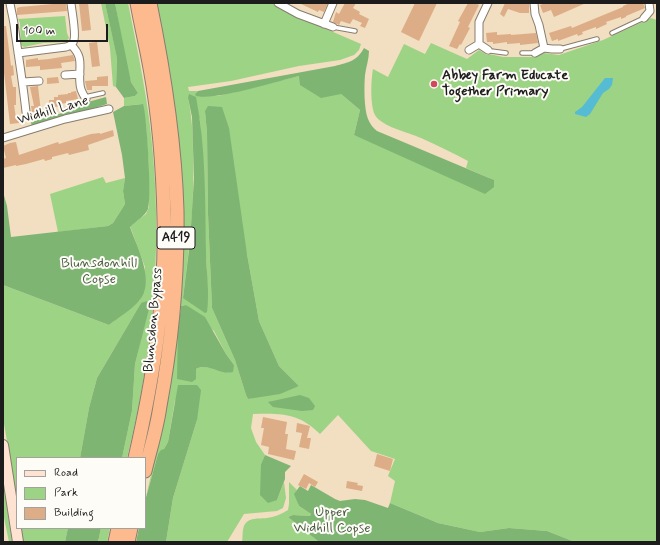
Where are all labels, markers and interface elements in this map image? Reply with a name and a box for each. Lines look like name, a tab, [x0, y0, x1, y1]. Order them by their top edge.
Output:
scale bar	[18, 16, 110, 42]
text: 100 m	[23, 23, 55, 39]
place label: Abbey Farm Educate Together Primary	[442, 68, 568, 100]
marker: Abbey Farm Educate Together Primary	[429, 79, 439, 89]
street label: Widhill Lane	[16, 93, 90, 129]
road number: A419	[157, 227, 195, 249]
park label: Blunsdonhill Copse	[61, 256, 137, 288]
street label: Blunsdon Bypass	[141, 267, 167, 373]
legend	[16, 457, 146, 529]
text: Road	[54, 465, 78, 481]
text: Park	[54, 485, 78, 501]
text: Building	[54, 505, 94, 521]
park label: Upper Widhill Copse	[293, 505, 371, 538]

